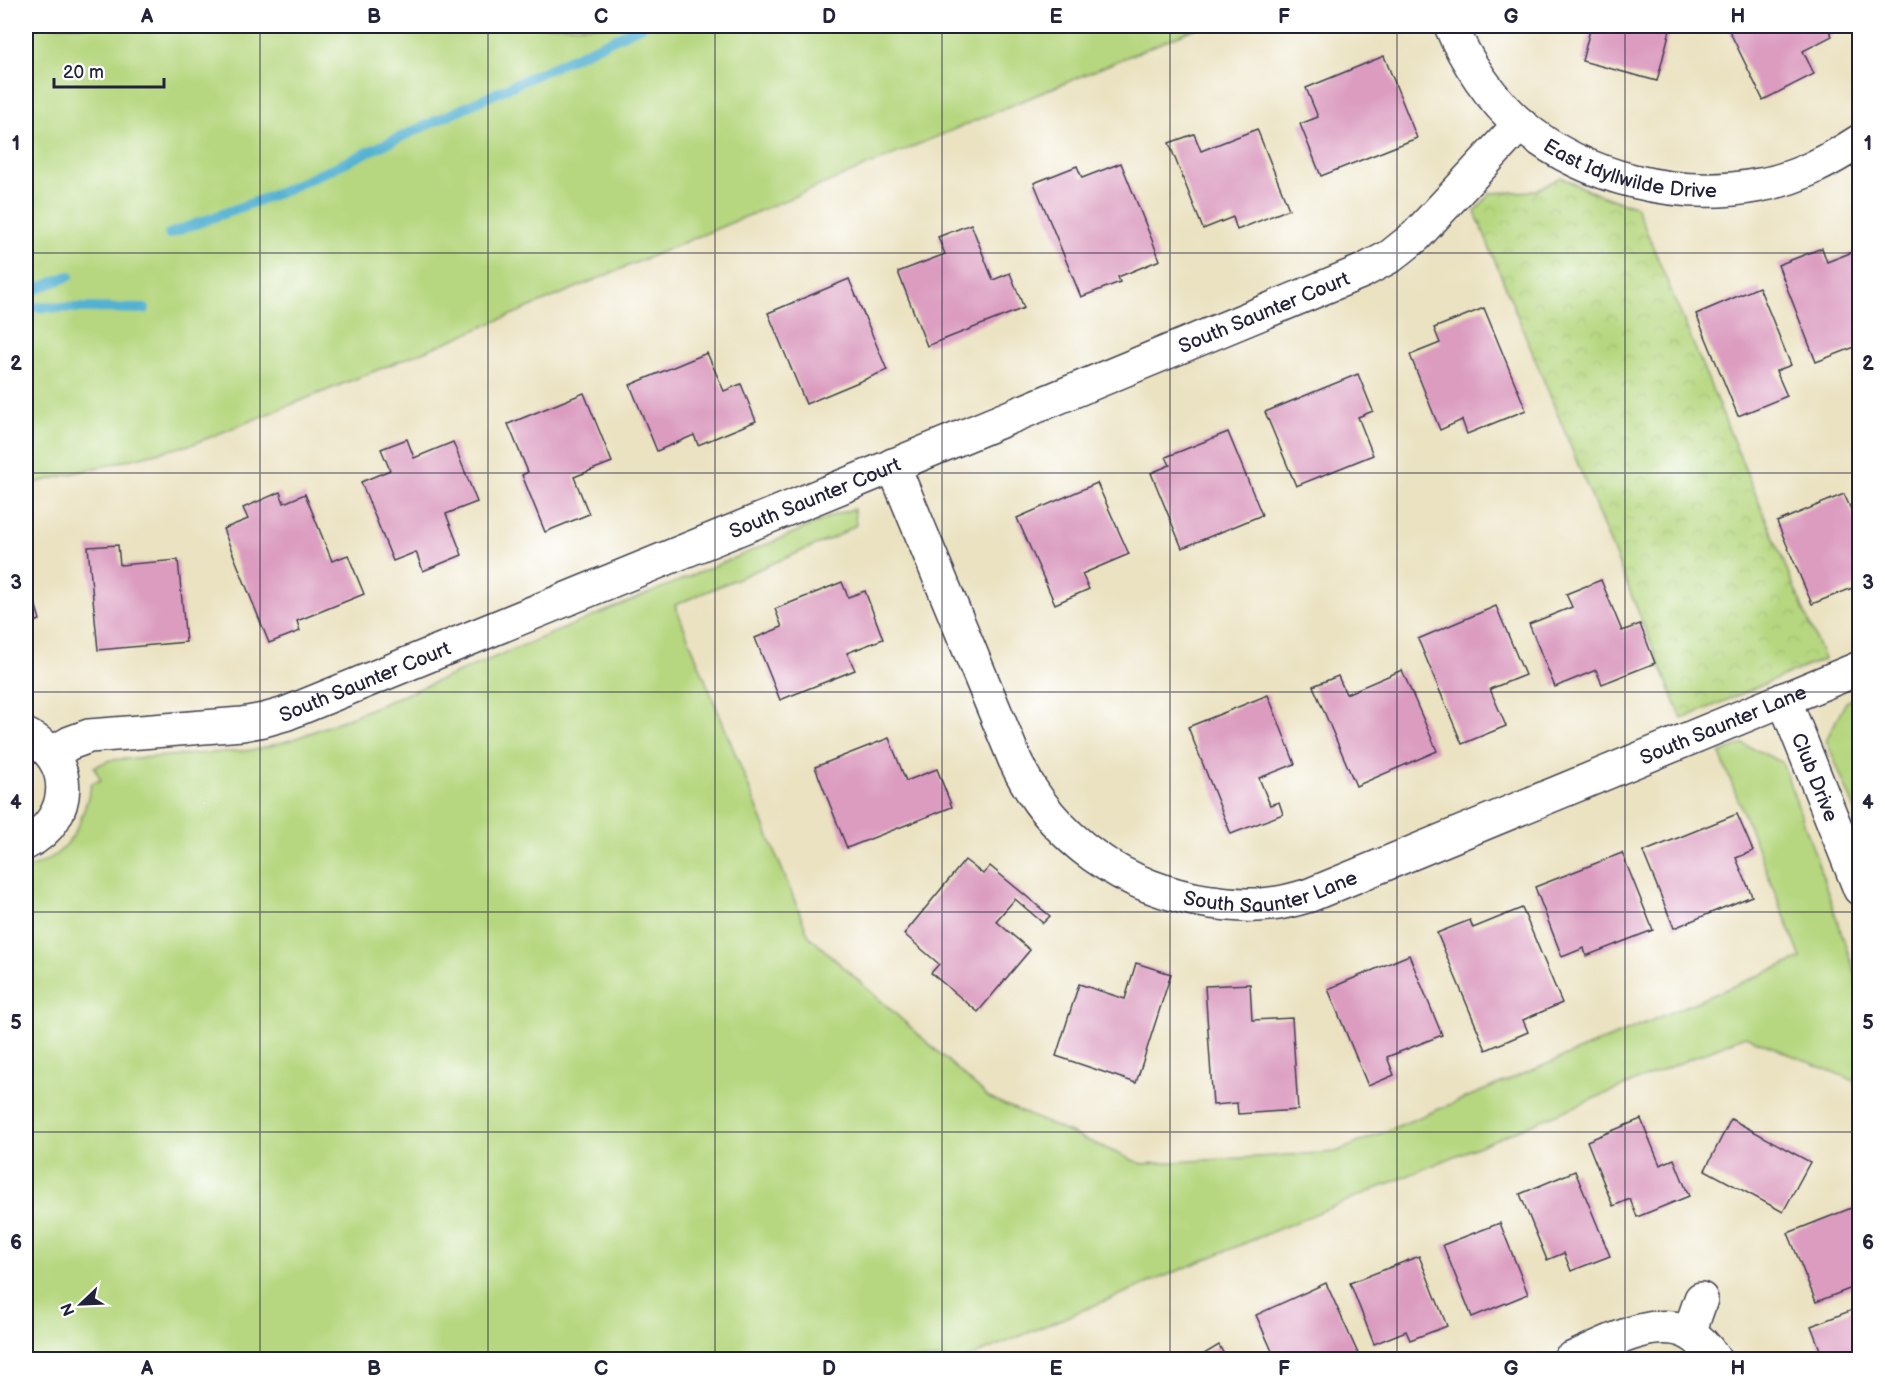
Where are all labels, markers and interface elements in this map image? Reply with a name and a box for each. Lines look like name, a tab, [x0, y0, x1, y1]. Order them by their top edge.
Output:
text: A	[140, 5, 154, 29]
text: B	[367, 5, 381, 29]
text: C	[594, 5, 608, 29]
text: D	[822, 5, 836, 29]
text: E	[1050, 5, 1063, 29]
text: F	[1278, 5, 1290, 29]
text: G	[1504, 5, 1519, 29]
text: H	[1731, 5, 1745, 29]
scale bar	[54, 51, 164, 89]
text: 20 m	[63, 62, 104, 83]
text: 1	[12, 132, 20, 156]
text: 1	[1864, 132, 1872, 156]
street label: East Idyllwilde Drive	[1539, 134, 1717, 203]
street label: South Saunter Court	[1175, 267, 1353, 359]
text: 2	[10, 352, 22, 376]
text: 2	[1862, 352, 1874, 376]
street label: South Saunter Court	[726, 453, 904, 544]
text: 3	[10, 571, 22, 595]
text: 3	[1862, 571, 1874, 595]
street label: South Saunter Court	[276, 637, 454, 728]
street label: South Saunter Lane	[1637, 680, 1810, 770]
street label: Club Drive	[1786, 729, 1843, 825]
text: 4	[10, 791, 22, 815]
text: 4	[1862, 791, 1874, 815]
street label: South Saunter Lane	[1181, 866, 1361, 918]
text: 5	[10, 1011, 22, 1035]
text: 5	[1862, 1011, 1874, 1035]
text: 6	[10, 1231, 22, 1255]
text: 6	[1862, 1231, 1874, 1255]
north arrow	[51, 1274, 111, 1334]
text: N	[57, 1300, 80, 1319]
text: A	[140, 1357, 154, 1381]
text: B	[367, 1357, 381, 1381]
text: C	[594, 1357, 608, 1381]
text: D	[822, 1357, 836, 1381]
text: E	[1050, 1357, 1063, 1381]
text: F	[1278, 1357, 1290, 1381]
text: G	[1504, 1357, 1519, 1381]
text: H	[1731, 1357, 1745, 1381]

